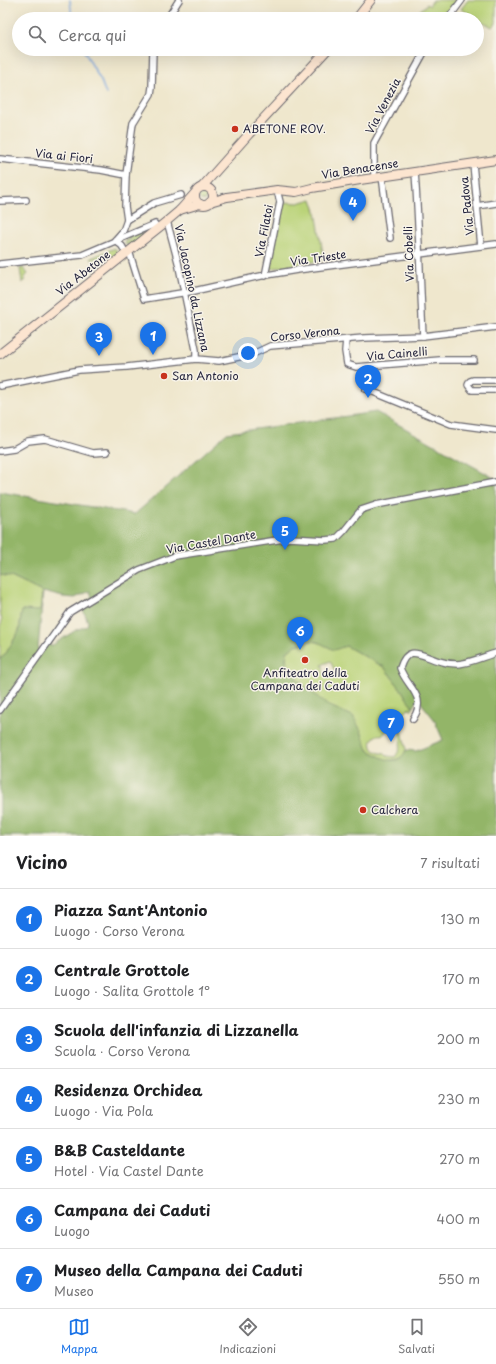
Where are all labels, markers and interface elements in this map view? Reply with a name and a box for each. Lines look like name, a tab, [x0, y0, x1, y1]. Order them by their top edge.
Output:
search box	[12, 12, 484, 56]
icon: search	[26, 23, 48, 45]
text: Cerca qui	[58, 23, 126, 46]
street label: Via Venezia	[361, 75, 405, 137]
place label: ABETONE ROV.	[243, 120, 326, 137]
marker: ABETONE ROV.	[230, 124, 240, 134]
street label: Via ai Fiori	[34, 144, 94, 167]
street label: Via Benacense	[320, 154, 400, 183]
street label: Via Padova	[455, 175, 478, 236]
pin: 4	[340, 188, 366, 221]
street label: Via Filatoi	[250, 203, 277, 259]
street label: Via Jacopino da Lizzana	[171, 223, 214, 353]
street label: Via Cobelli	[399, 226, 418, 282]
street label: Via Trieste	[289, 245, 347, 270]
street label: Via Abetone	[52, 246, 114, 299]
street label: Corso Verona	[269, 321, 341, 346]
pin: 1	[140, 322, 166, 355]
pin: 3	[86, 323, 112, 356]
street label: Via Cainelli	[366, 342, 428, 365]
your location	[238, 343, 258, 363]
pin: 2	[355, 365, 381, 398]
place label: San Antonio	[172, 367, 239, 384]
marker: San Antonio	[159, 371, 169, 381]
pin: 5	[272, 517, 298, 550]
street label: Via Castel Dante	[165, 525, 257, 558]
pin: 6	[287, 617, 313, 650]
marker: Anfiteatro della Campana dei Caduti	[300, 655, 310, 665]
place label: Anfiteatro della Campana dei Caduti	[251, 664, 359, 694]
pin: 7	[378, 709, 404, 742]
place label: Calchera	[371, 801, 418, 818]
marker: Calchera	[358, 805, 368, 815]
text: Vicino	[16, 849, 67, 875]
text: 7 risultati	[420, 853, 480, 872]
text: Piazza Sant'Antonio	[54, 898, 207, 921]
text: 1	[26, 909, 32, 928]
text: 130 m	[441, 909, 480, 928]
text: Luogo · Corso Verona	[54, 921, 184, 940]
text: Centrale Grottole	[54, 958, 190, 981]
text: 2	[24, 969, 34, 988]
text: 170 m	[442, 969, 480, 988]
text: Luogo · Salita Grottole 1°	[54, 981, 210, 1000]
text: Scuola dell'infanzia di Lizzanella	[54, 1018, 299, 1041]
text: 3	[25, 1029, 33, 1048]
text: 200 m	[437, 1029, 480, 1048]
text: Scuola · Corso Verona	[54, 1041, 190, 1060]
text: Residenza Orchidea	[54, 1078, 202, 1101]
text: 4	[25, 1089, 33, 1108]
text: 230 m	[438, 1089, 480, 1108]
text: Luogo · Via Pola	[54, 1101, 153, 1120]
text: B&B Casteldante	[54, 1138, 185, 1161]
text: 5	[25, 1149, 33, 1168]
text: 270 m	[439, 1149, 480, 1168]
text: Hotel · Via Castel Dante	[54, 1161, 204, 1180]
text: Campana dei Caduti	[54, 1198, 210, 1221]
text: 6	[24, 1209, 34, 1228]
text: 400 m	[437, 1209, 480, 1228]
text: Luogo	[54, 1221, 90, 1240]
text: Museo della Campana dei Caduti	[54, 1258, 303, 1281]
text: 7	[25, 1269, 33, 1288]
text: 550 m	[438, 1269, 480, 1288]
text: Museo	[54, 1281, 94, 1300]
tab: Mappa	[61, 1316, 98, 1357]
tab: Indicazioni	[219, 1316, 276, 1357]
tab: Salvati	[398, 1316, 435, 1357]

